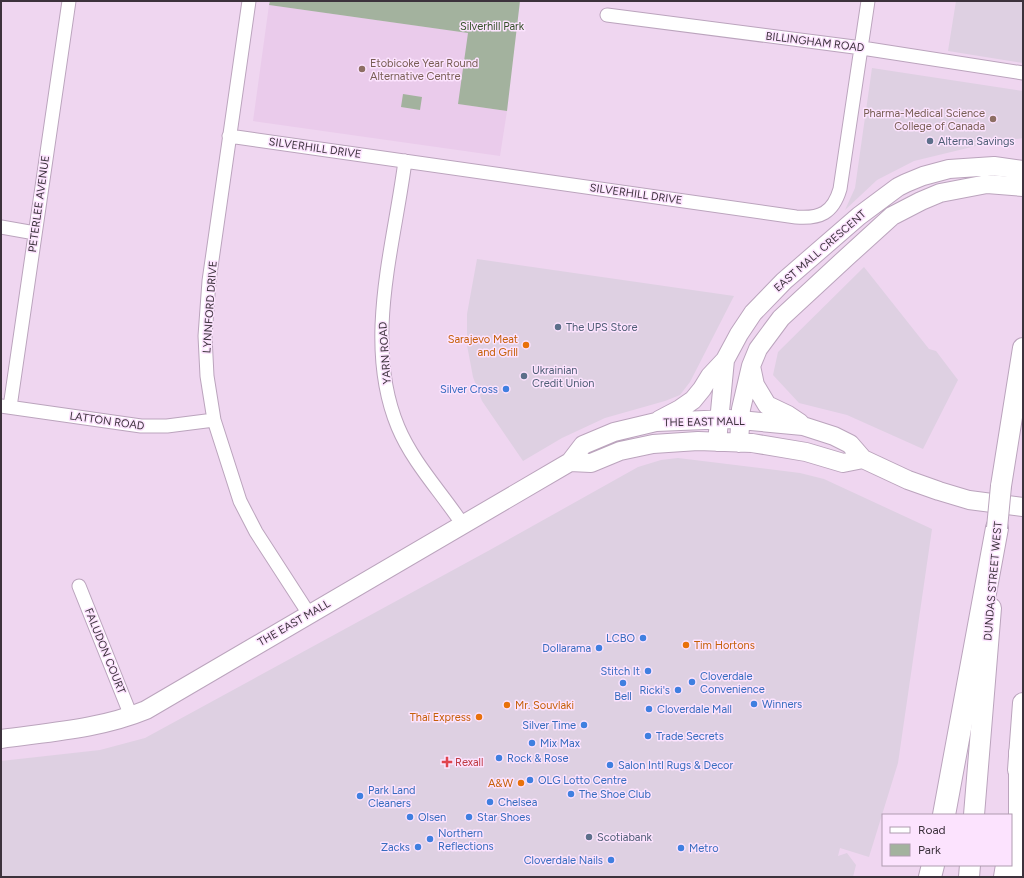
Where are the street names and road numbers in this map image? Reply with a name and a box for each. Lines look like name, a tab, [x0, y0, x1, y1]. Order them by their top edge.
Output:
street label: BILLINGHAM ROAD	[765, 30, 865, 55]
street label: SILVERHILL DRIVE	[268, 135, 362, 161]
street label: PETERLEE AVENUE	[26, 155, 52, 253]
street label: SILVERHILL DRIVE	[589, 181, 683, 207]
street label: EAST MALL CRESCENT	[771, 208, 869, 294]
street label: LYNNFORD DRIVE	[200, 260, 220, 354]
street label: YARN ROAD	[376, 321, 394, 385]
street label: LATTON ROAD	[69, 409, 146, 433]
street label: THE EAST MALL	[663, 415, 745, 429]
street label: DUNDAS STREET WEST	[981, 521, 1005, 641]
street label: THE EAST MALL	[256, 597, 333, 649]
street label: FALUDON COURT	[82, 606, 128, 696]

